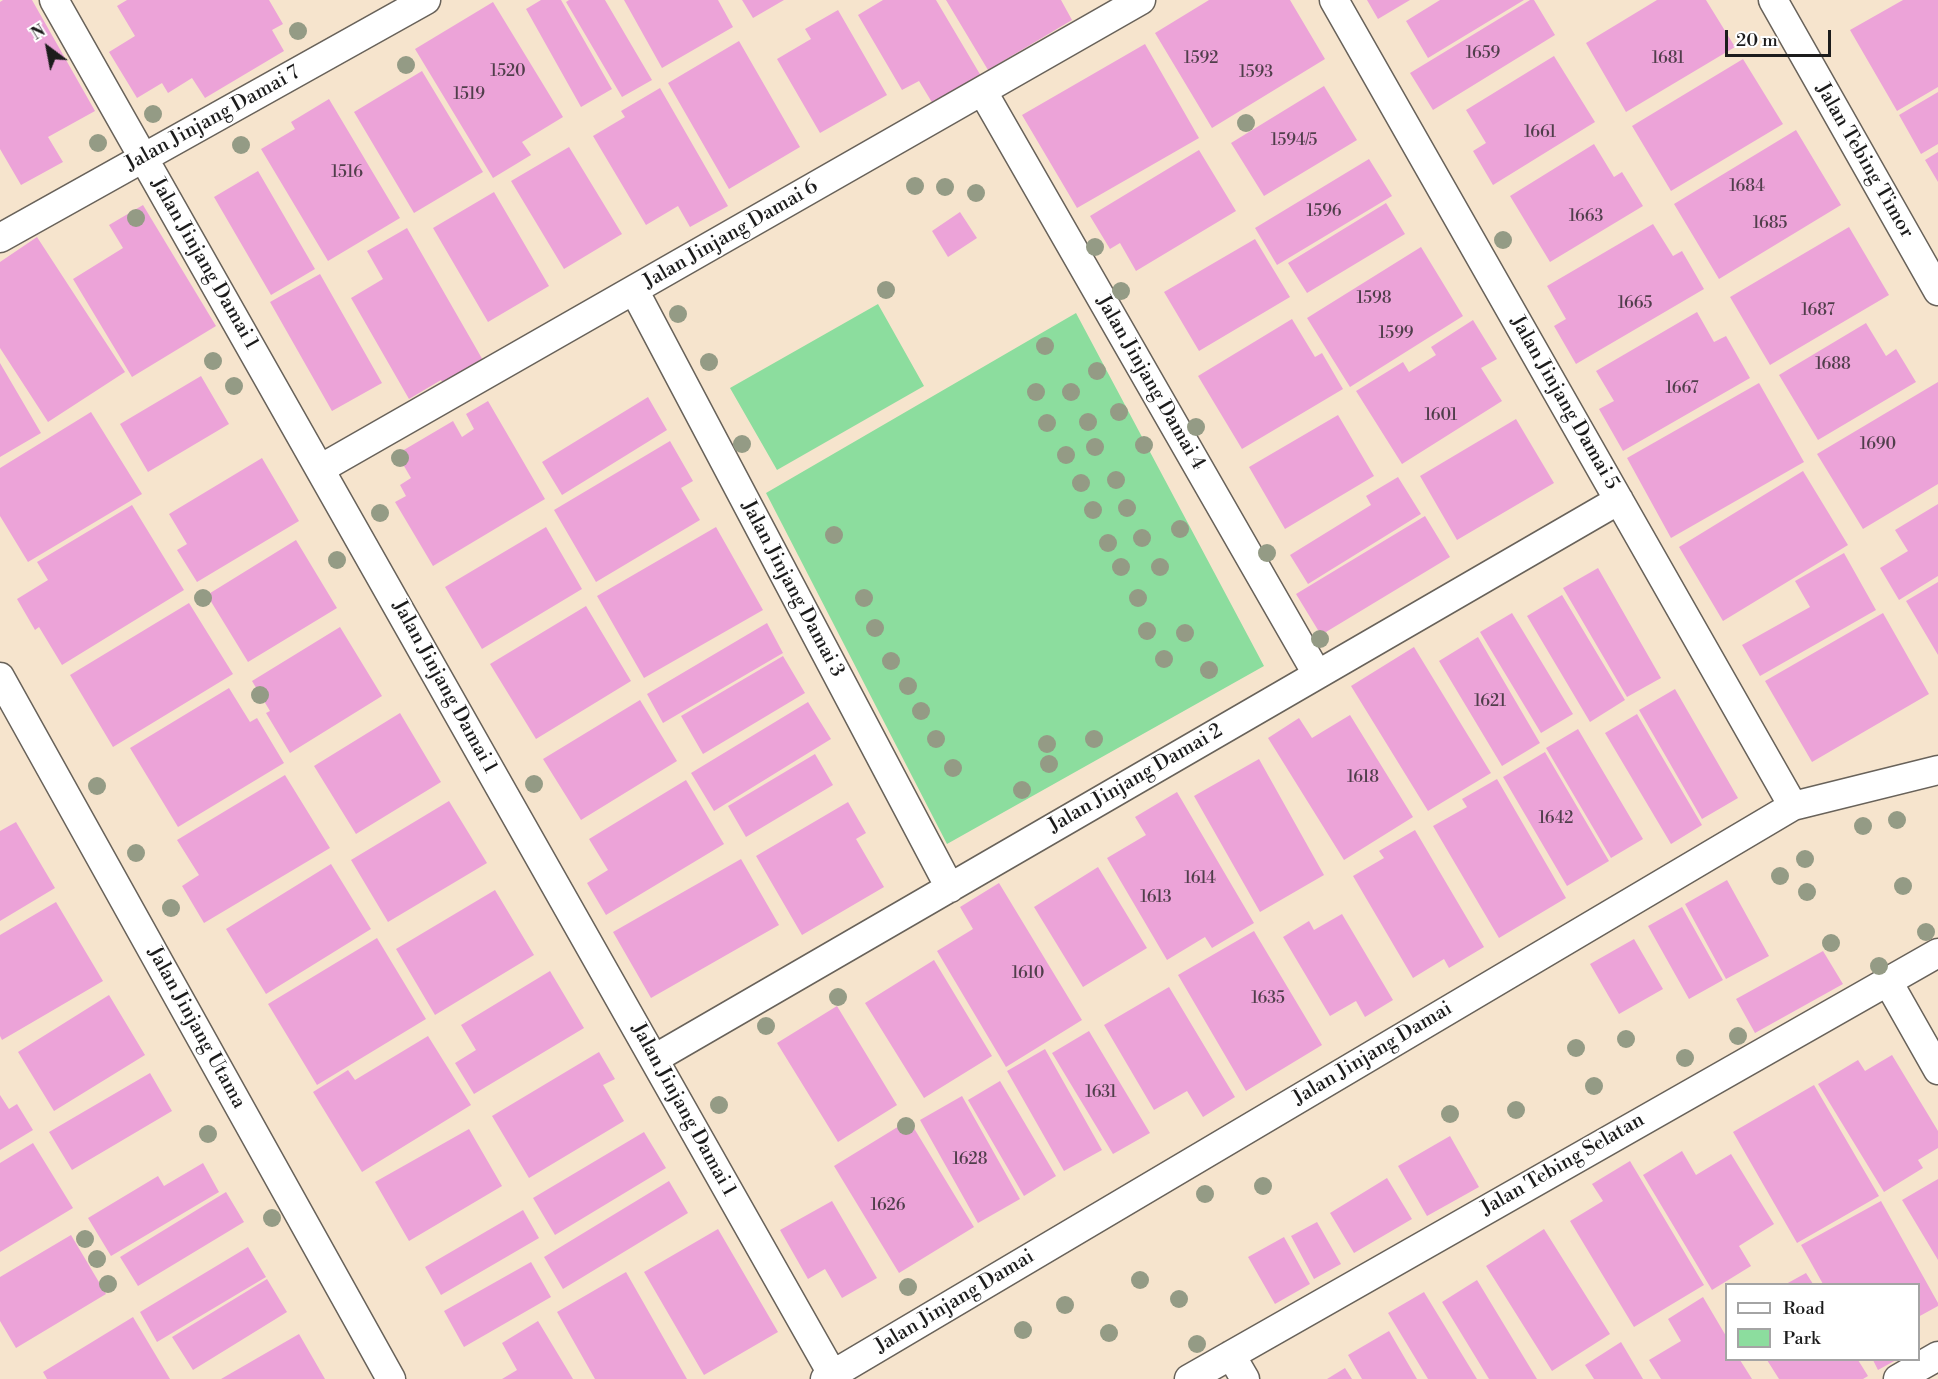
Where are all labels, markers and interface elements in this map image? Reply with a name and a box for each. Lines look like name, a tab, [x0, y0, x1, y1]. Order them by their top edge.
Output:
north arrow	[18, 18, 78, 78]
scale bar	[1728, 18, 1834, 56]
text: N	[28, 21, 49, 45]
text: 20 m	[1736, 29, 1778, 52]
house number: 1659	[1466, 44, 1500, 64]
house number: 1592	[1184, 49, 1218, 69]
house number: 1681	[1652, 49, 1684, 69]
street label: Jalan Jinjang Damai 7	[122, 61, 304, 177]
house number: 1520	[490, 62, 526, 82]
house number: 1593	[1239, 63, 1273, 83]
street label: Jalan Tebing Timor	[1810, 79, 1918, 243]
house number: 1519	[453, 85, 485, 105]
house number: 1661	[1524, 123, 1556, 143]
house number: 1594/5	[1271, 131, 1317, 151]
house number: 1516	[331, 163, 363, 183]
street label: Jalan Jinjang Damai 1	[145, 174, 263, 354]
street label: Jalan Jinjang Damai 6	[639, 175, 823, 295]
house number: 1684	[1729, 177, 1765, 197]
house number: 1596	[1306, 202, 1342, 222]
house number: 1663	[1569, 207, 1603, 227]
house number: 1685	[1753, 214, 1787, 234]
house number: 1598	[1356, 289, 1392, 309]
street label: Jalan Jinjang Damai 4	[1090, 292, 1210, 474]
house number: 1665	[1618, 294, 1652, 314]
house number: 1687	[1801, 301, 1835, 321]
street label: Jalan Jinjang Damai 5	[1504, 312, 1624, 494]
house number: 1599	[1378, 324, 1414, 344]
house number: 1688	[1815, 355, 1851, 375]
house number: 1667	[1666, 379, 1698, 399]
house number: 1601	[1424, 406, 1458, 426]
house number: 1690	[1860, 435, 1896, 455]
street label: Jalan Jinjang Damai 3	[735, 497, 849, 681]
street label: Jalan Jinjang Damai 1	[386, 596, 502, 778]
house number: 1621	[1474, 692, 1506, 712]
street label: Jalan Jinjang Damai 2	[1045, 719, 1227, 839]
house number: 1618	[1347, 768, 1379, 788]
house number: 1642	[1539, 809, 1573, 829]
house number: 1614	[1184, 869, 1216, 889]
house number: 1613	[1140, 888, 1172, 908]
street label: Jalan Jinjang Utama	[142, 943, 250, 1113]
house number: 1610	[1012, 964, 1044, 984]
house number: 1635	[1251, 989, 1285, 1009]
street label: Jalan Jinjang Damai	[1289, 997, 1457, 1111]
street label: Jalan Jinjang Damai 1	[625, 1019, 741, 1201]
house number: 1631	[1085, 1083, 1117, 1103]
street label: Jalan Tebing Selatan	[1477, 1108, 1649, 1222]
house number: 1628	[953, 1150, 987, 1170]
house number: 1626	[871, 1196, 905, 1216]
street label: Jalan Jinjang Damai	[871, 1245, 1039, 1359]
legend	[1725, 1283, 1920, 1361]
text: Road	[1783, 1297, 1825, 1320]
text: Park	[1783, 1327, 1820, 1350]

